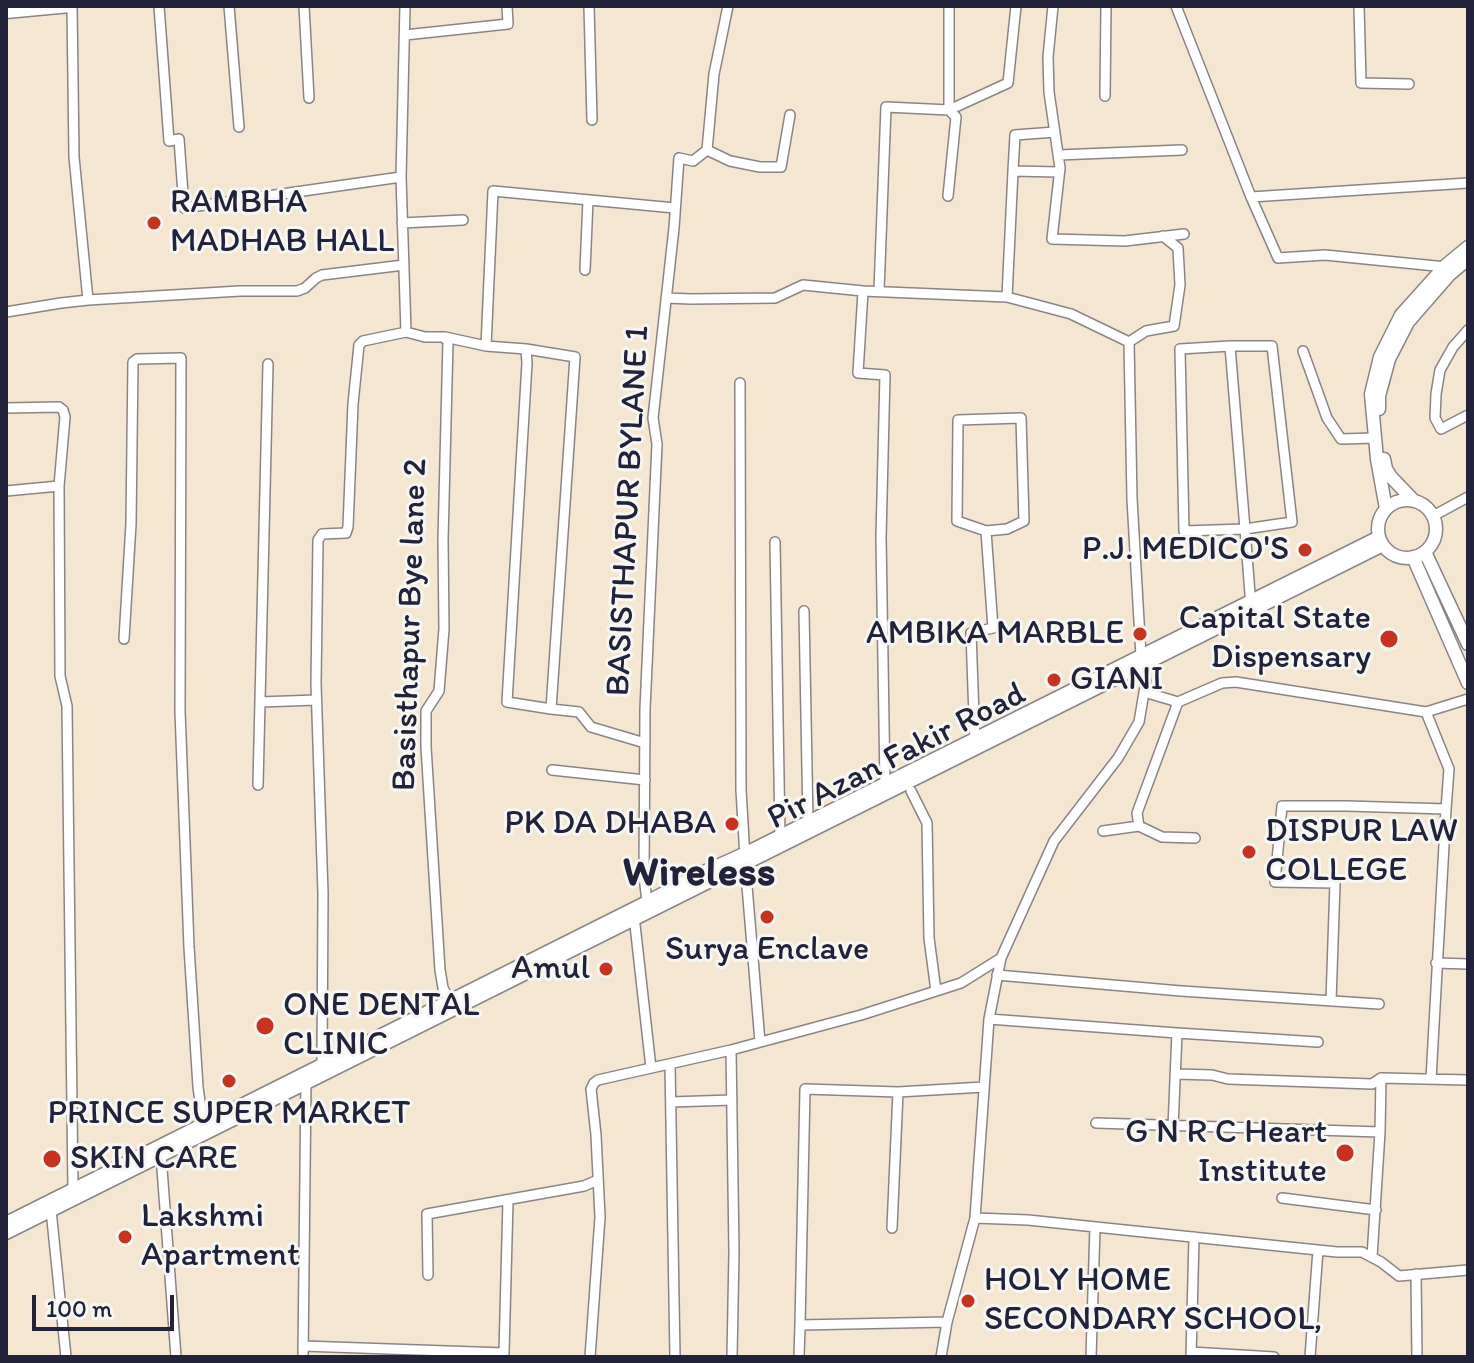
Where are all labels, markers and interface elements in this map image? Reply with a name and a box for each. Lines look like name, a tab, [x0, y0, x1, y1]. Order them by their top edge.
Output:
place label: RAMBHA MADHAB HALL	[170, 183, 395, 262]
marker: RAMBHA MADHAB HALL	[145, 214, 163, 232]
street label: BASISTHAPUR BYLANE 1	[599, 325, 659, 697]
street label: Basisthapur Bye lane 2	[385, 458, 437, 792]
place label: P.J. MEDICO'S	[1082, 530, 1289, 570]
marker: P.J. MEDICO'S	[1296, 541, 1314, 559]
place label: Capital State Dispensary	[1179, 599, 1371, 678]
place label: AMBIKA MARBLE	[866, 614, 1124, 654]
marker: AMBIKA MARBLE	[1131, 625, 1149, 643]
marker: Capital State Dispensary	[1378, 628, 1400, 650]
place label: GIANI	[1070, 660, 1164, 700]
marker: GIANI	[1045, 671, 1063, 689]
street label: Pir Azan Fakir Road	[761, 674, 1033, 840]
place label: PK DA DHABA	[504, 804, 716, 844]
place label: DISPUR LAW COLLEGE	[1265, 812, 1458, 892]
marker: PK DA DHABA	[723, 815, 741, 833]
marker: DISPUR LAW COLLEGE	[1240, 843, 1258, 861]
district label: Wireless	[622, 849, 776, 899]
marker: Surya Enclave	[758, 908, 776, 926]
place label: Surya Enclave	[665, 930, 869, 970]
place label: Amul	[511, 949, 590, 989]
marker: Amul	[597, 960, 615, 978]
place label: ONE DENTAL CLINIC	[283, 986, 480, 1066]
marker: ONE DENTAL CLINIC	[254, 1015, 276, 1037]
marker: PRINCE SUPER MARKET	[220, 1072, 238, 1090]
place label: PRINCE SUPER MARKET	[48, 1094, 410, 1134]
place label: G N R C Heart Institute	[1125, 1113, 1327, 1192]
place label: SKIN CARE	[70, 1139, 237, 1179]
marker: G N R C Heart Institute	[1334, 1142, 1356, 1164]
marker: SKIN CARE	[41, 1148, 63, 1170]
place label: Lakshmi Apartment	[141, 1197, 300, 1276]
marker: Lakshmi Apartment	[116, 1228, 134, 1246]
place label: HOLY HOME SECONDARY SCHOOL,	[984, 1261, 1323, 1340]
scale bar	[36, 1279, 178, 1329]
marker: HOLY HOME SECONDARY SCHOOL,	[959, 1292, 977, 1310]
text: 100 m	[46, 1294, 112, 1323]

